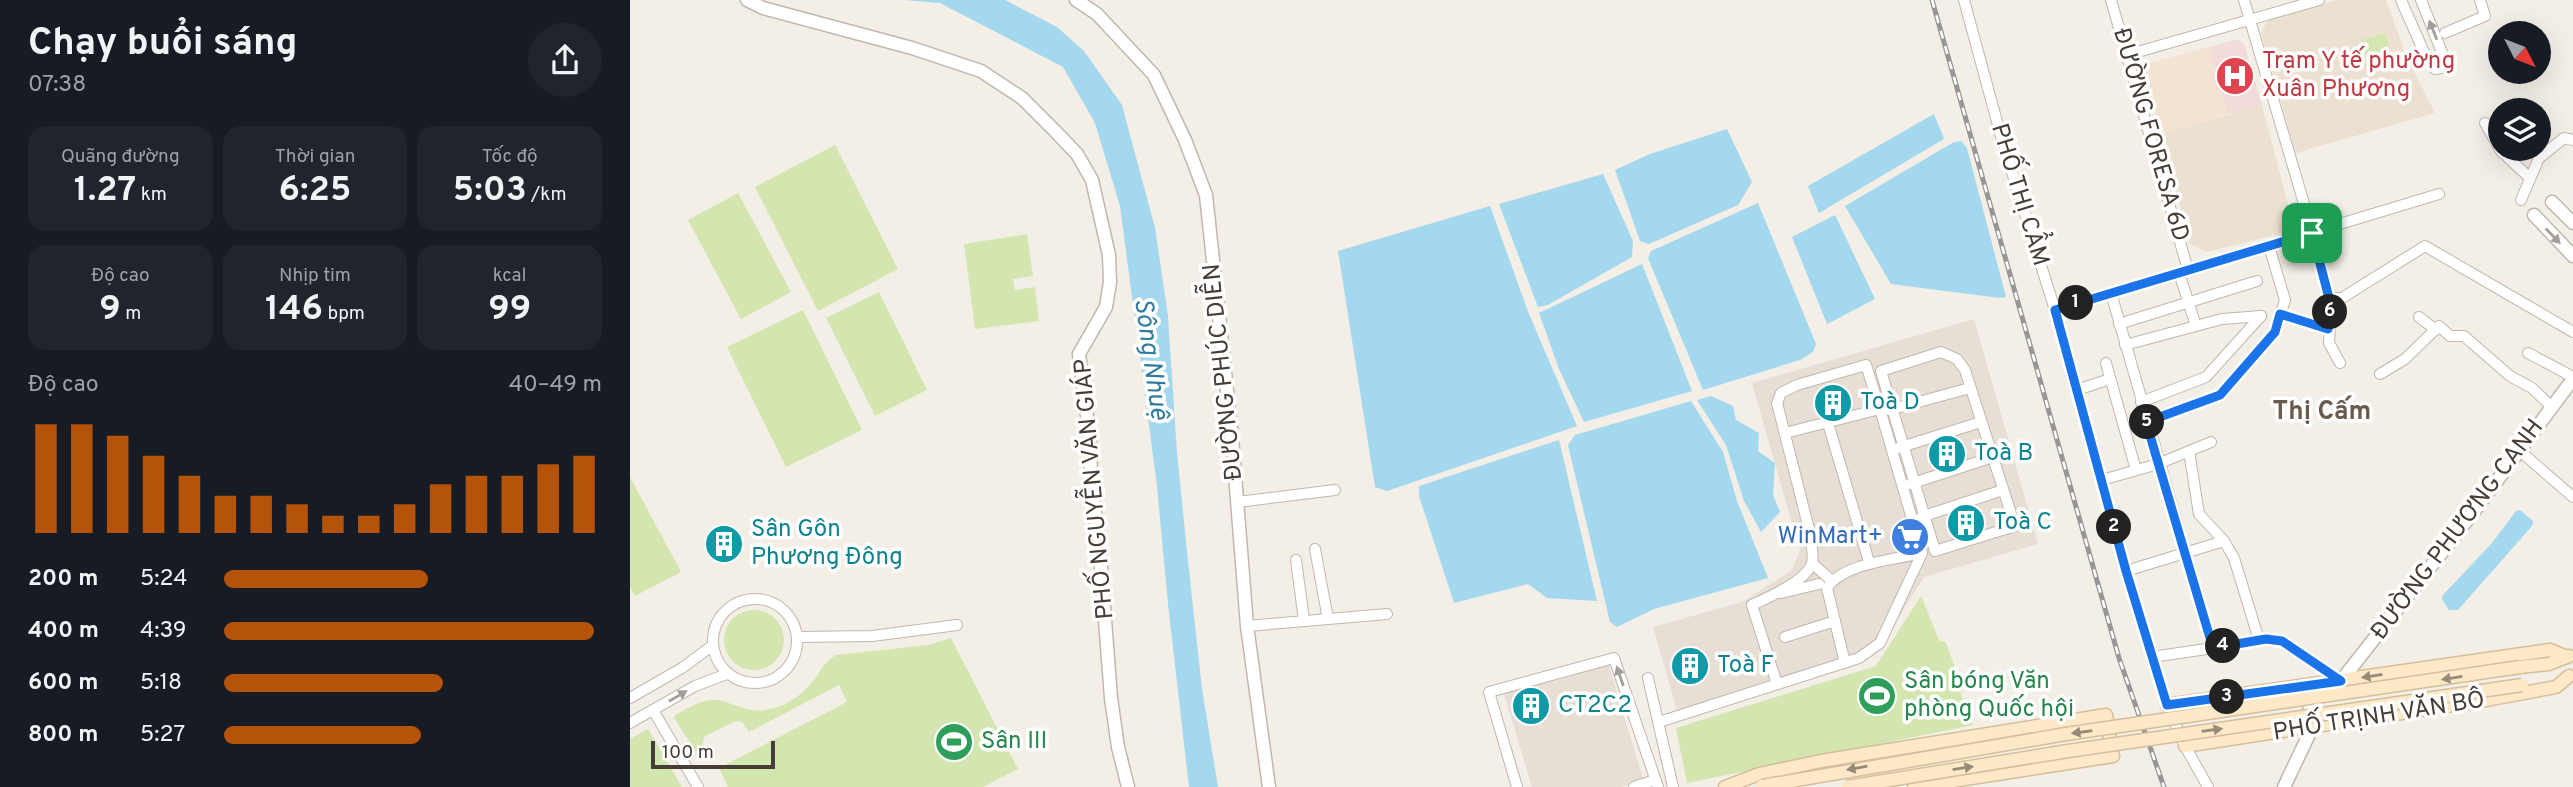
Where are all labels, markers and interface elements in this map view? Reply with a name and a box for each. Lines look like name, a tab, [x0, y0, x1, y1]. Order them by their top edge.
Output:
text: Chạy buổi sáng	[28, 20, 298, 69]
one-way arrow	[2427, 20, 2438, 41]
north arrow	[2488, 21, 2552, 84]
map controls	[2488, 21, 2551, 161]
button: share	[528, 23, 602, 97]
street label: ĐƯỜNG FORESA 6D	[2105, 24, 2197, 245]
place label: Trạm Y tế phường Xuân Phương	[2262, 46, 2455, 105]
hospital icon: Trạm Y tế phường Xuân Phương	[2214, 55, 2256, 97]
text: 07:38	[28, 71, 86, 100]
button: layers	[2488, 98, 2551, 161]
street label: PHỐ THỊ CẨM	[1983, 118, 2063, 270]
text: Quãng đường	[61, 145, 180, 169]
text: Thời gian	[275, 145, 355, 169]
text: Tốc độ	[482, 145, 538, 169]
text: 1.27	[74, 169, 136, 213]
text: 6:25	[279, 169, 351, 213]
text: 5:03	[453, 169, 527, 213]
text: km	[136, 183, 167, 207]
text: /km	[527, 183, 567, 207]
pin	[2282, 203, 2342, 263]
icon: arrive	[2293, 214, 2331, 252]
one-way arrow	[2545, 227, 2561, 244]
street label: ĐƯỜNG PHÚC DIỄN	[1191, 262, 1250, 483]
text: Độ cao	[91, 264, 150, 288]
text: Nhịp tim	[279, 264, 351, 288]
text: kcal	[493, 264, 527, 288]
pin: 1	[2058, 286, 2094, 320]
text: 9	[99, 288, 121, 332]
text: 146	[265, 288, 323, 332]
text: 99	[488, 288, 531, 332]
text: 1	[2072, 290, 2079, 314]
pin: 6	[2312, 294, 2348, 330]
water label: Sông Nhuệ	[1125, 296, 1175, 423]
text: 6	[2324, 299, 2335, 323]
text: m	[121, 302, 141, 326]
text: bpm	[323, 302, 365, 326]
street label: PHỐ NGUYỄN VĂN GIÁP	[1062, 357, 1121, 621]
text: Độ cao	[28, 371, 99, 400]
text: 40–49 m	[509, 371, 602, 400]
building icon: Toà D	[1812, 382, 1854, 424]
place label: Toà D	[1860, 388, 1920, 418]
district label: Thị Cấm	[2273, 395, 2371, 429]
pin: 5	[2130, 404, 2164, 440]
text: 5	[2141, 409, 2152, 433]
street label: ĐƯỜNG PHƯƠNG CANH	[2364, 412, 2551, 646]
building icon: Toà B	[1926, 433, 1968, 475]
place label: Toà B	[1974, 439, 2033, 469]
building icon: Toà C	[1945, 502, 1987, 544]
place label: Toà C	[1993, 508, 2052, 538]
pin: 2	[2096, 510, 2132, 544]
text: 2	[2108, 514, 2119, 538]
place label: Sân Gôn Phương Đông	[751, 515, 903, 573]
supermarket icon: WinMart+	[1889, 516, 1931, 558]
place label: WinMart+	[1777, 522, 1883, 552]
building icon: Sân Gôn Phương Đông	[703, 523, 745, 565]
text: 200 m	[28, 565, 98, 594]
text: 5:24	[140, 565, 188, 594]
text: 400 m	[28, 617, 99, 646]
text: 4:39	[140, 617, 187, 646]
pin: 4	[2206, 628, 2240, 664]
text: 4	[2216, 633, 2229, 657]
building icon: Toà F	[1669, 645, 1711, 687]
place label: Toà F	[1717, 651, 1774, 681]
one-way arrow	[1614, 665, 1625, 686]
place label: Sân bóng Văn phòng Quốc hội	[1904, 667, 2074, 725]
text: 600 m	[28, 669, 98, 698]
text: 5:18	[140, 669, 182, 698]
one-way arrow	[2361, 671, 2383, 682]
one-way arrow	[2441, 672, 2463, 683]
sports icon: Sân bóng Văn phòng Quốc hội	[1856, 675, 1898, 717]
pin: 3	[2210, 680, 2244, 714]
street label: PHỐ TRỊNH VĂN BÔ	[2270, 680, 2487, 749]
text: 3	[2221, 684, 2232, 708]
building icon: CT2C2	[1510, 685, 1552, 727]
one-way arrow	[668, 690, 687, 702]
place label: CT2C2	[1558, 691, 1632, 721]
text: 800 m	[28, 721, 98, 750]
text: 5:27	[140, 721, 185, 750]
sports icon: Sân III	[933, 721, 975, 763]
one-way arrow	[2201, 724, 2223, 735]
place label: Sân III	[981, 727, 1047, 757]
one-way arrow	[2071, 727, 2093, 738]
scale bar	[651, 738, 775, 770]
text: 100 m	[662, 741, 714, 765]
one-way arrow	[1952, 762, 1974, 773]
one-way arrow	[1846, 763, 1868, 774]

